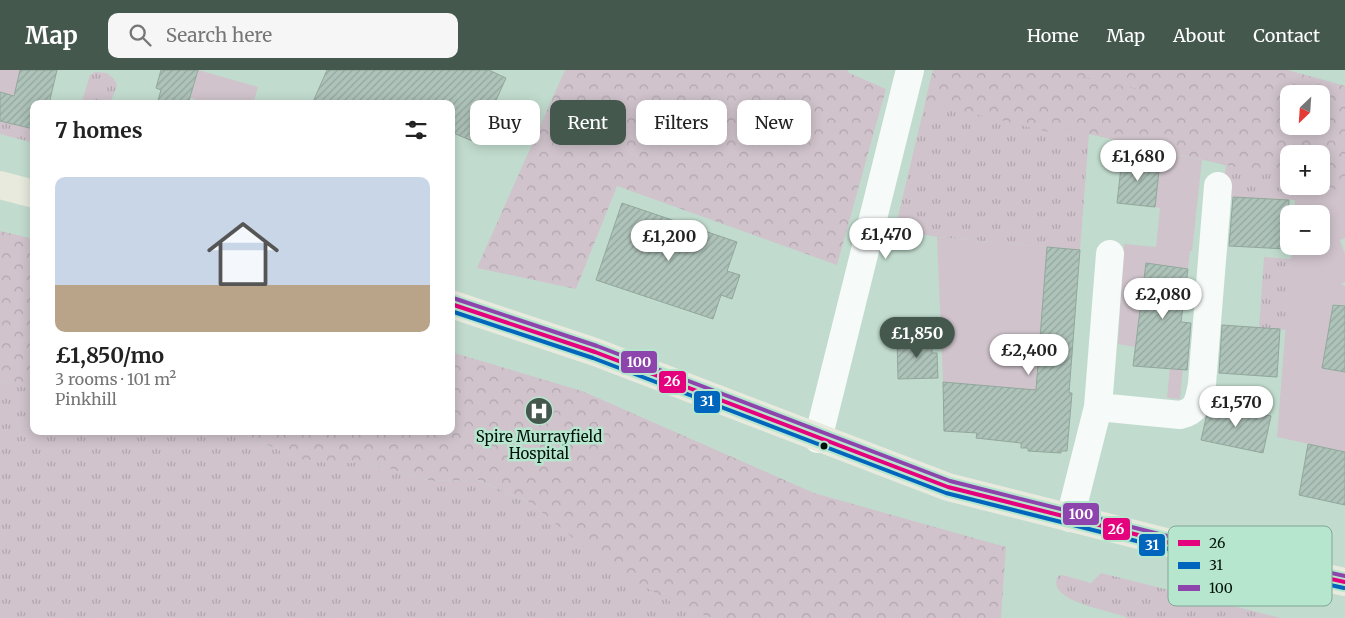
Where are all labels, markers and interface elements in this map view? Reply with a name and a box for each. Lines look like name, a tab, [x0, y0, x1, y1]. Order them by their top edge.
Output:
search box	[108, 13, 458, 58]
text: Map	[25, 20, 78, 51]
icon: search	[126, 21, 154, 49]
text: Search here	[166, 23, 272, 47]
text: Home	[1027, 24, 1079, 47]
text: Map	[1107, 24, 1145, 47]
text: About	[1173, 24, 1225, 47]
text: Contact	[1253, 24, 1320, 47]
north arrow	[1280, 85, 1330, 135]
map controls	[1280, 85, 1330, 255]
chip: Buy	[470, 100, 540, 145]
chip: Rent	[550, 100, 626, 145]
chip: Filters	[636, 100, 727, 145]
chip: New	[737, 100, 811, 145]
icon: filters	[402, 116, 430, 144]
text: 7 homes	[55, 117, 143, 144]
pin: £1,680	[1097, 140, 1179, 182]
button: +	[1280, 145, 1330, 195]
text: £1,680	[1111, 146, 1165, 166]
button: −	[1280, 205, 1330, 255]
icon: home	[198, 209, 288, 299]
pin: £1,470	[845, 218, 927, 260]
pin: £1,200	[628, 220, 710, 262]
text: £1,470	[860, 224, 912, 244]
text: £1,200	[642, 226, 696, 246]
pin: £2,080	[1122, 278, 1204, 320]
text: £2,080	[1135, 284, 1191, 304]
pin: £1,850	[876, 316, 958, 359]
text: £1,850	[891, 323, 943, 343]
pin: £2,400	[988, 334, 1070, 376]
text: £2,400	[1001, 340, 1057, 360]
text: £1,850/mo	[55, 342, 164, 369]
line badge: 100	[620, 350, 658, 374]
text: 100	[627, 353, 651, 371]
text: 3 rooms · 101 m²	[55, 369, 176, 389]
line badge: 26	[658, 370, 687, 394]
text: 26	[664, 372, 681, 390]
pin: £1,570	[1195, 386, 1277, 428]
text: Pinkhill	[55, 389, 117, 409]
line badge: 31	[693, 390, 721, 414]
text: 31	[700, 392, 714, 410]
text: £1,570	[1210, 392, 1262, 412]
hospital icon: Spire Murrayfield Hospital	[524, 396, 554, 426]
place label: Spire Murrayfield Hospital	[476, 427, 602, 463]
unlabelled marker	[819, 441, 829, 451]
line badge: 100	[1062, 502, 1100, 526]
text: 100	[1069, 505, 1093, 523]
line badge: 26	[1102, 517, 1131, 541]
text: 26	[1108, 520, 1125, 538]
legend	[1168, 526, 1332, 606]
line badge: 31	[1138, 533, 1166, 557]
text: 26	[1209, 534, 1225, 552]
text: 31	[1145, 536, 1159, 554]
text: 31	[1209, 556, 1223, 574]
text: 100	[1209, 579, 1233, 597]

